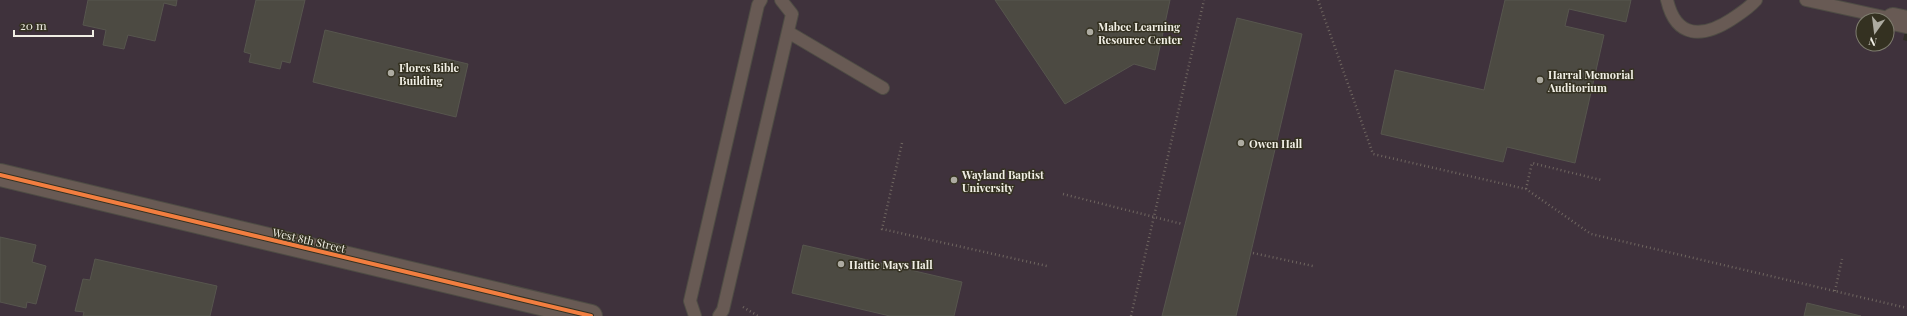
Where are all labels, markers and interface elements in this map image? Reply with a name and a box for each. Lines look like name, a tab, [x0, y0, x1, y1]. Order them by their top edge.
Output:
scale bar	[14, 12, 93, 38]
north arrow	[1855, 12, 1895, 52]
text: 20 m	[20, 17, 47, 33]
place label: Mabee Learning Resource Center	[1098, 19, 1183, 47]
marker: Mabee Learning Resource Center	[1085, 27, 1095, 37]
text: N	[1867, 34, 1878, 50]
place label: Flores Bible Building	[399, 60, 460, 88]
place label: Harral Memorial Auditorium	[1547, 67, 1634, 95]
marker: Flores Bible Building	[386, 68, 396, 78]
marker: Harral Memorial Auditorium	[1535, 75, 1545, 85]
place label: Owen Hall	[1249, 136, 1303, 151]
marker: Owen Hall	[1236, 138, 1246, 148]
place label: Wayland Baptist University	[961, 167, 1044, 195]
marker: Wayland Baptist University	[949, 175, 959, 185]
street label: West 8th Street	[270, 224, 347, 256]
place label: Hattie Mays Hall	[849, 257, 933, 272]
marker: Hattie Mays Hall	[836, 259, 846, 269]

